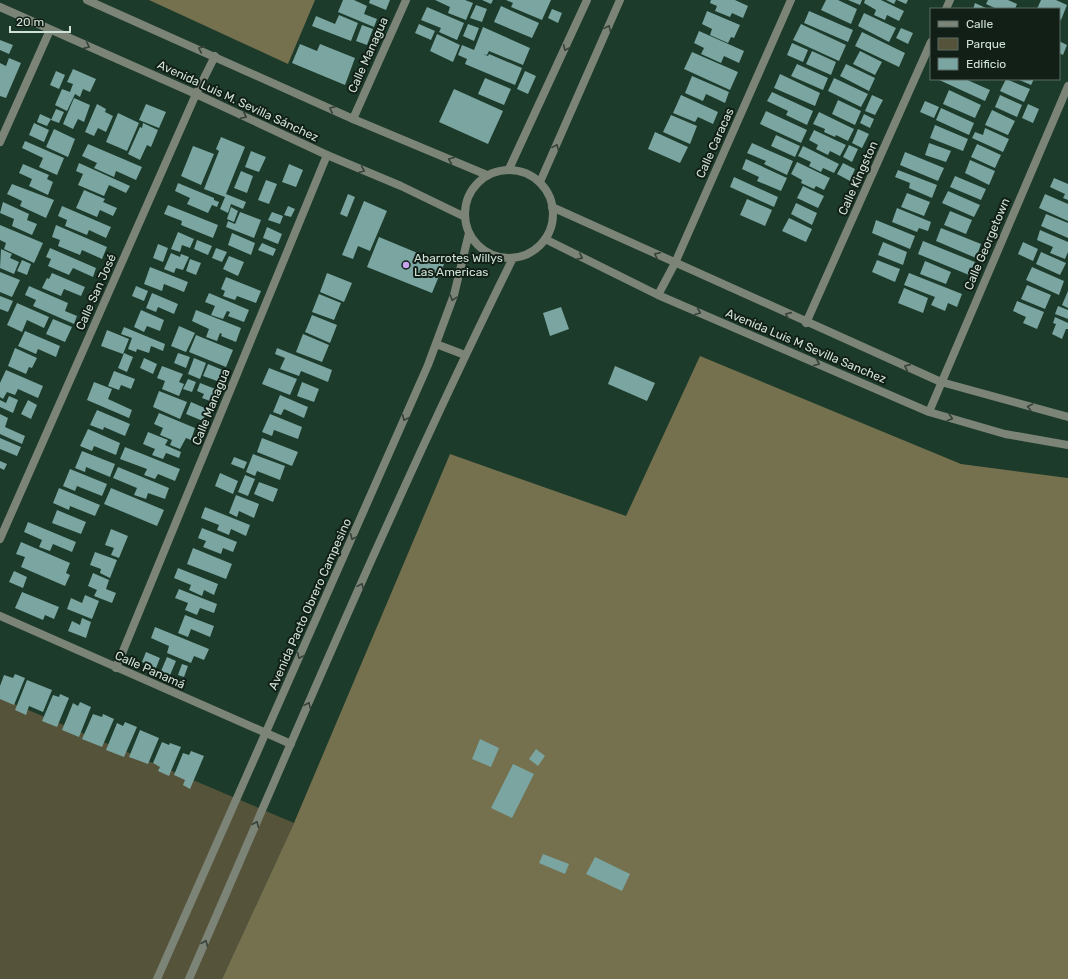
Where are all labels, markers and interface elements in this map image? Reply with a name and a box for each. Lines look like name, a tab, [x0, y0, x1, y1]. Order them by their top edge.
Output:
scale bar	[10, 8, 70, 34]
legend	[930, 8, 1060, 80]
text: 20 m	[16, 15, 44, 29]
street label: Calle Managua	[345, 15, 391, 95]
text: Calle	[966, 17, 993, 31]
one-way arrow	[603, 25, 611, 32]
text: Parque	[966, 37, 1006, 51]
one-way arrow	[82, 41, 90, 49]
one-way arrow	[563, 44, 571, 52]
one-way arrow	[197, 46, 204, 54]
street label: Avenida Luis M. Sevilla Sánchez	[155, 57, 321, 145]
text: Edificio	[966, 57, 1006, 71]
one-way arrow	[328, 106, 336, 114]
street label: Calle Caracas	[693, 106, 737, 180]
one-way arrow	[239, 111, 247, 119]
street label: Calle Kingston	[835, 139, 881, 217]
one-way arrow	[551, 144, 559, 152]
one-way arrow	[448, 157, 456, 165]
one-way arrow	[359, 165, 366, 173]
street label: Calle Georgetown	[961, 196, 1013, 292]
place label: Abarrotes Willys Las Americas	[414, 251, 503, 279]
street label: Calle San José	[73, 252, 119, 332]
one-way arrow	[576, 252, 583, 260]
one-way arrow	[654, 252, 661, 260]
marker: Abarrotes Willys Las Americas	[401, 260, 411, 270]
one-way arrow	[449, 294, 458, 301]
street label: Avenida Luis M Sevilla Sanchez	[724, 306, 888, 386]
one-way arrow	[693, 307, 701, 315]
one-way arrow	[785, 311, 792, 319]
one-way arrow	[813, 359, 820, 367]
one-way arrow	[903, 364, 910, 372]
street label: Calle Managua	[189, 367, 233, 447]
one-way arrow	[1027, 404, 1033, 412]
one-way arrow	[946, 413, 953, 422]
one-way arrow	[401, 415, 409, 422]
street label: Avenida Pacto Obrero Campesino	[266, 516, 354, 692]
one-way arrow	[349, 534, 357, 541]
one-way arrow	[356, 583, 364, 590]
street label: Calle Panamá	[113, 648, 187, 692]
one-way arrow	[297, 653, 305, 660]
one-way arrow	[303, 701, 311, 709]
one-way arrow	[251, 820, 259, 828]
one-way arrow	[200, 940, 208, 947]

